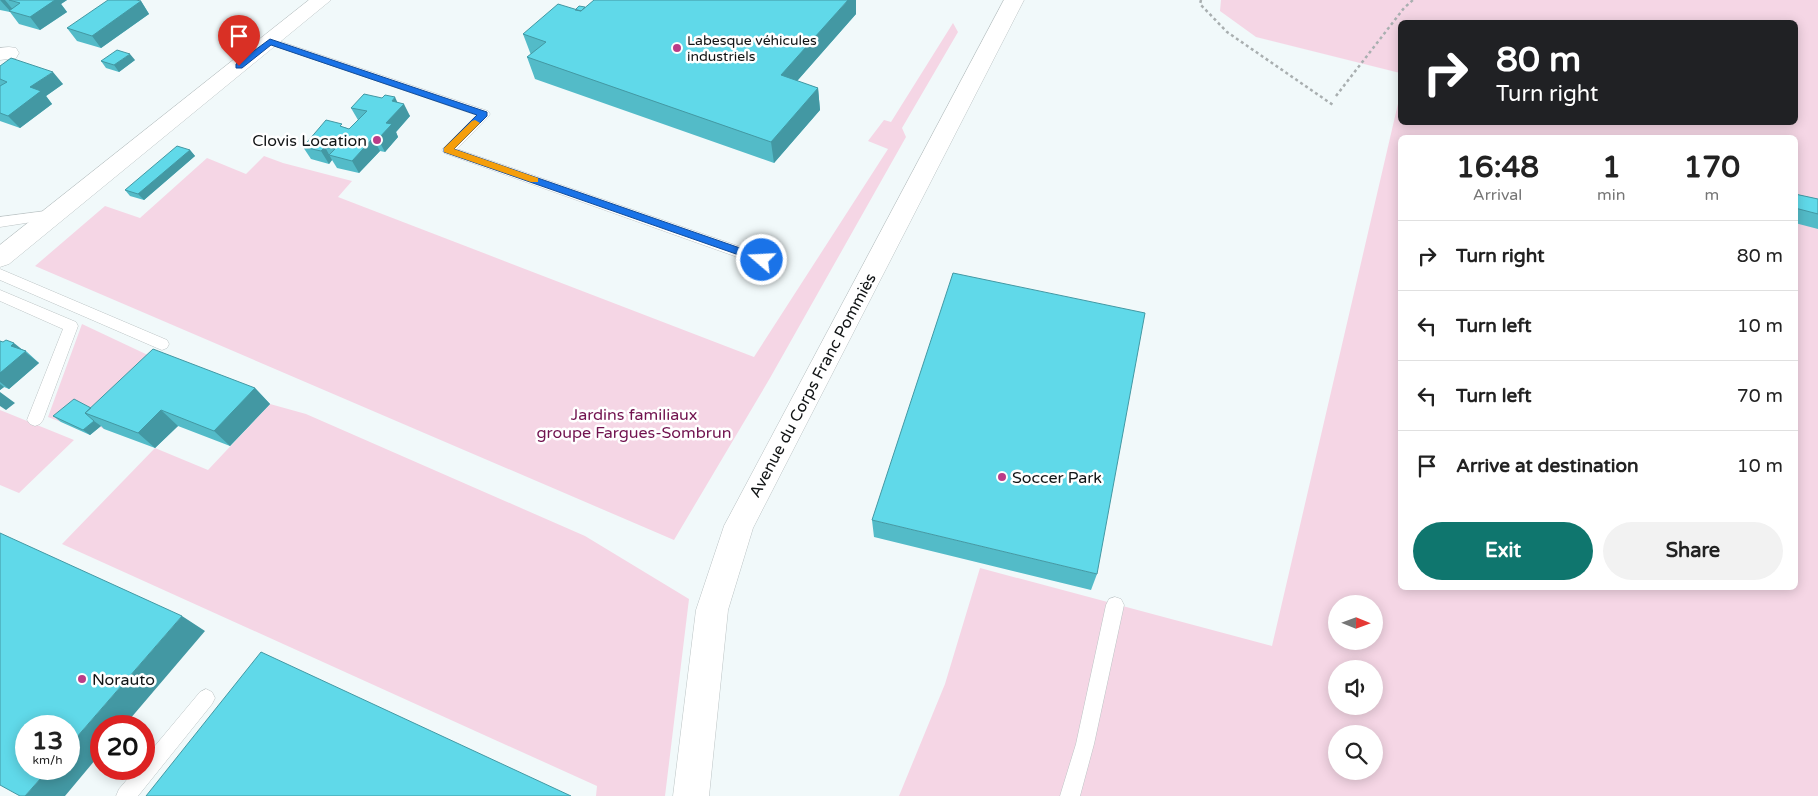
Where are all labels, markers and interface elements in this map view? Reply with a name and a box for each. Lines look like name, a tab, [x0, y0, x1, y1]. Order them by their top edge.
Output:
pin	[218, 15, 260, 66]
icon: arrive	[225, 22, 253, 50]
place label: Labesque véhicules industriels	[687, 32, 817, 65]
text: 80 m	[1496, 39, 1581, 81]
icon: right	[1413, 40, 1478, 105]
marker: Labesque véhicules industriels	[671, 42, 683, 54]
text: Turn right	[1496, 81, 1598, 107]
place label: Clovis Location	[252, 131, 367, 151]
marker: Clovis Location	[371, 134, 383, 146]
text: 16:48	[1456, 149, 1539, 186]
text: 1	[1602, 149, 1621, 186]
text: 170	[1684, 149, 1740, 186]
text: Arrival	[1473, 185, 1522, 205]
text: min	[1597, 185, 1626, 205]
text: m	[1704, 185, 1719, 205]
position arrow	[735, 233, 787, 285]
icon: right	[1413, 242, 1441, 270]
text: Turn right	[1456, 245, 1544, 267]
text: 80 m	[1737, 245, 1783, 267]
street label: Avenue du Corps Franc Pommiès	[745, 270, 881, 501]
icon: left	[1413, 312, 1441, 340]
text: Turn left	[1456, 315, 1532, 337]
text: 10 m	[1737, 315, 1783, 337]
icon: left	[1413, 382, 1441, 410]
text: Turn left	[1456, 385, 1532, 407]
text: 70 m	[1737, 385, 1783, 407]
park label: Jardins familiaux groupe Fargues-Sombrun	[537, 405, 731, 443]
icon: arrive	[1413, 452, 1441, 480]
text: Arrive at destination	[1456, 455, 1639, 477]
text: 10 m	[1737, 455, 1783, 477]
place label: Soccer Park	[1012, 468, 1102, 488]
marker: Soccer Park	[996, 471, 1008, 483]
button: Exit	[1413, 522, 1593, 580]
button: Share	[1603, 522, 1783, 580]
north arrow	[1328, 595, 1382, 650]
map controls	[1328, 595, 1383, 780]
button: sound	[1328, 660, 1383, 715]
place label: Norauto	[92, 670, 155, 690]
marker: Norauto	[76, 673, 88, 685]
speed limit sign: 20	[90, 715, 155, 780]
button: search	[1328, 725, 1383, 780]
text: 13	[32, 726, 63, 756]
text: km/h	[32, 753, 63, 767]

